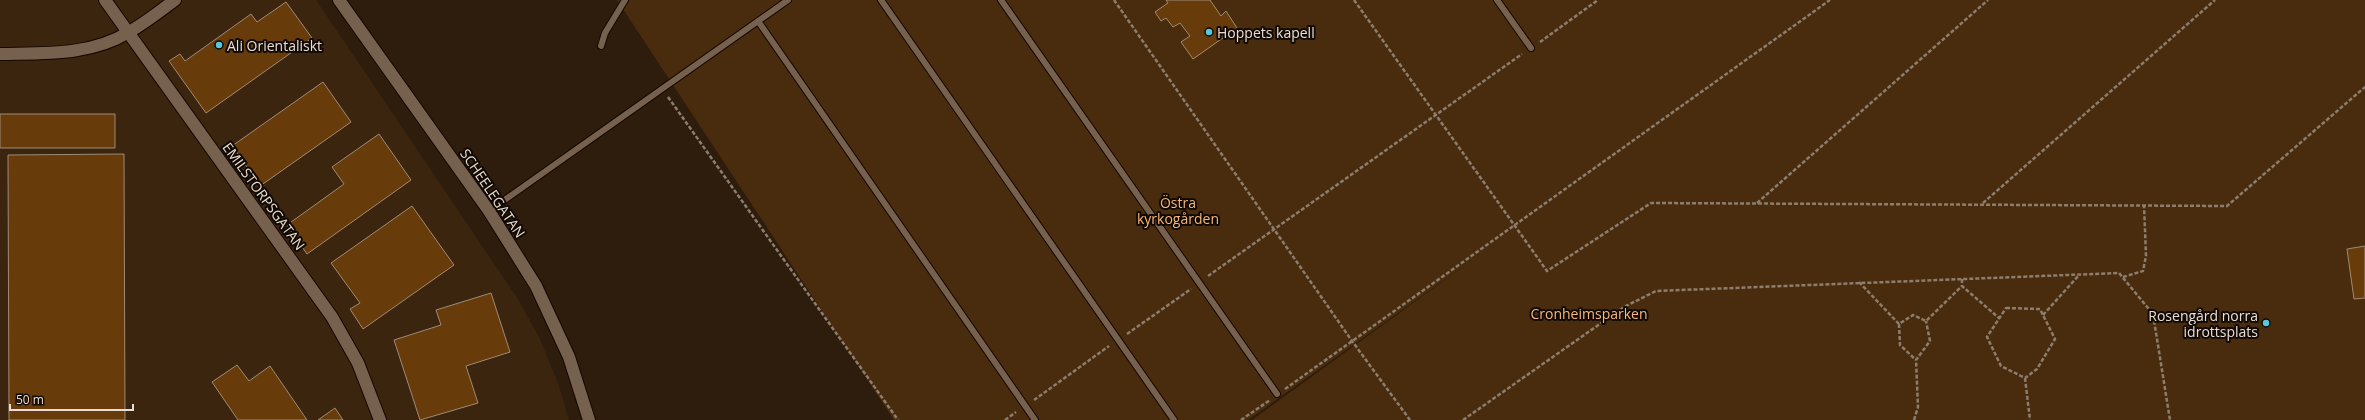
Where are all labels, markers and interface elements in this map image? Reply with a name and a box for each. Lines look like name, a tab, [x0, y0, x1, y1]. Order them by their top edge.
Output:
place label: Hoppets kapell	[1217, 23, 1315, 42]
marker: Hoppets kapell	[1204, 27, 1214, 37]
place label: Ali Orientaliskt	[227, 36, 322, 55]
marker: Ali Orientaliskt	[214, 40, 224, 50]
street label: EMILSTORPSGATAN	[218, 138, 310, 254]
street label: SCHEELEGATAN	[456, 145, 530, 241]
park label: Östra kyrkogården	[1137, 193, 1219, 228]
park label: Cronheimsparken	[1530, 304, 1648, 323]
place label: Rosengård norra idrottsplats	[2148, 306, 2258, 341]
marker: Rosengård norra idrottsplats	[2261, 318, 2271, 328]
scale bar	[10, 386, 133, 412]
text: 50 m	[16, 391, 44, 408]

